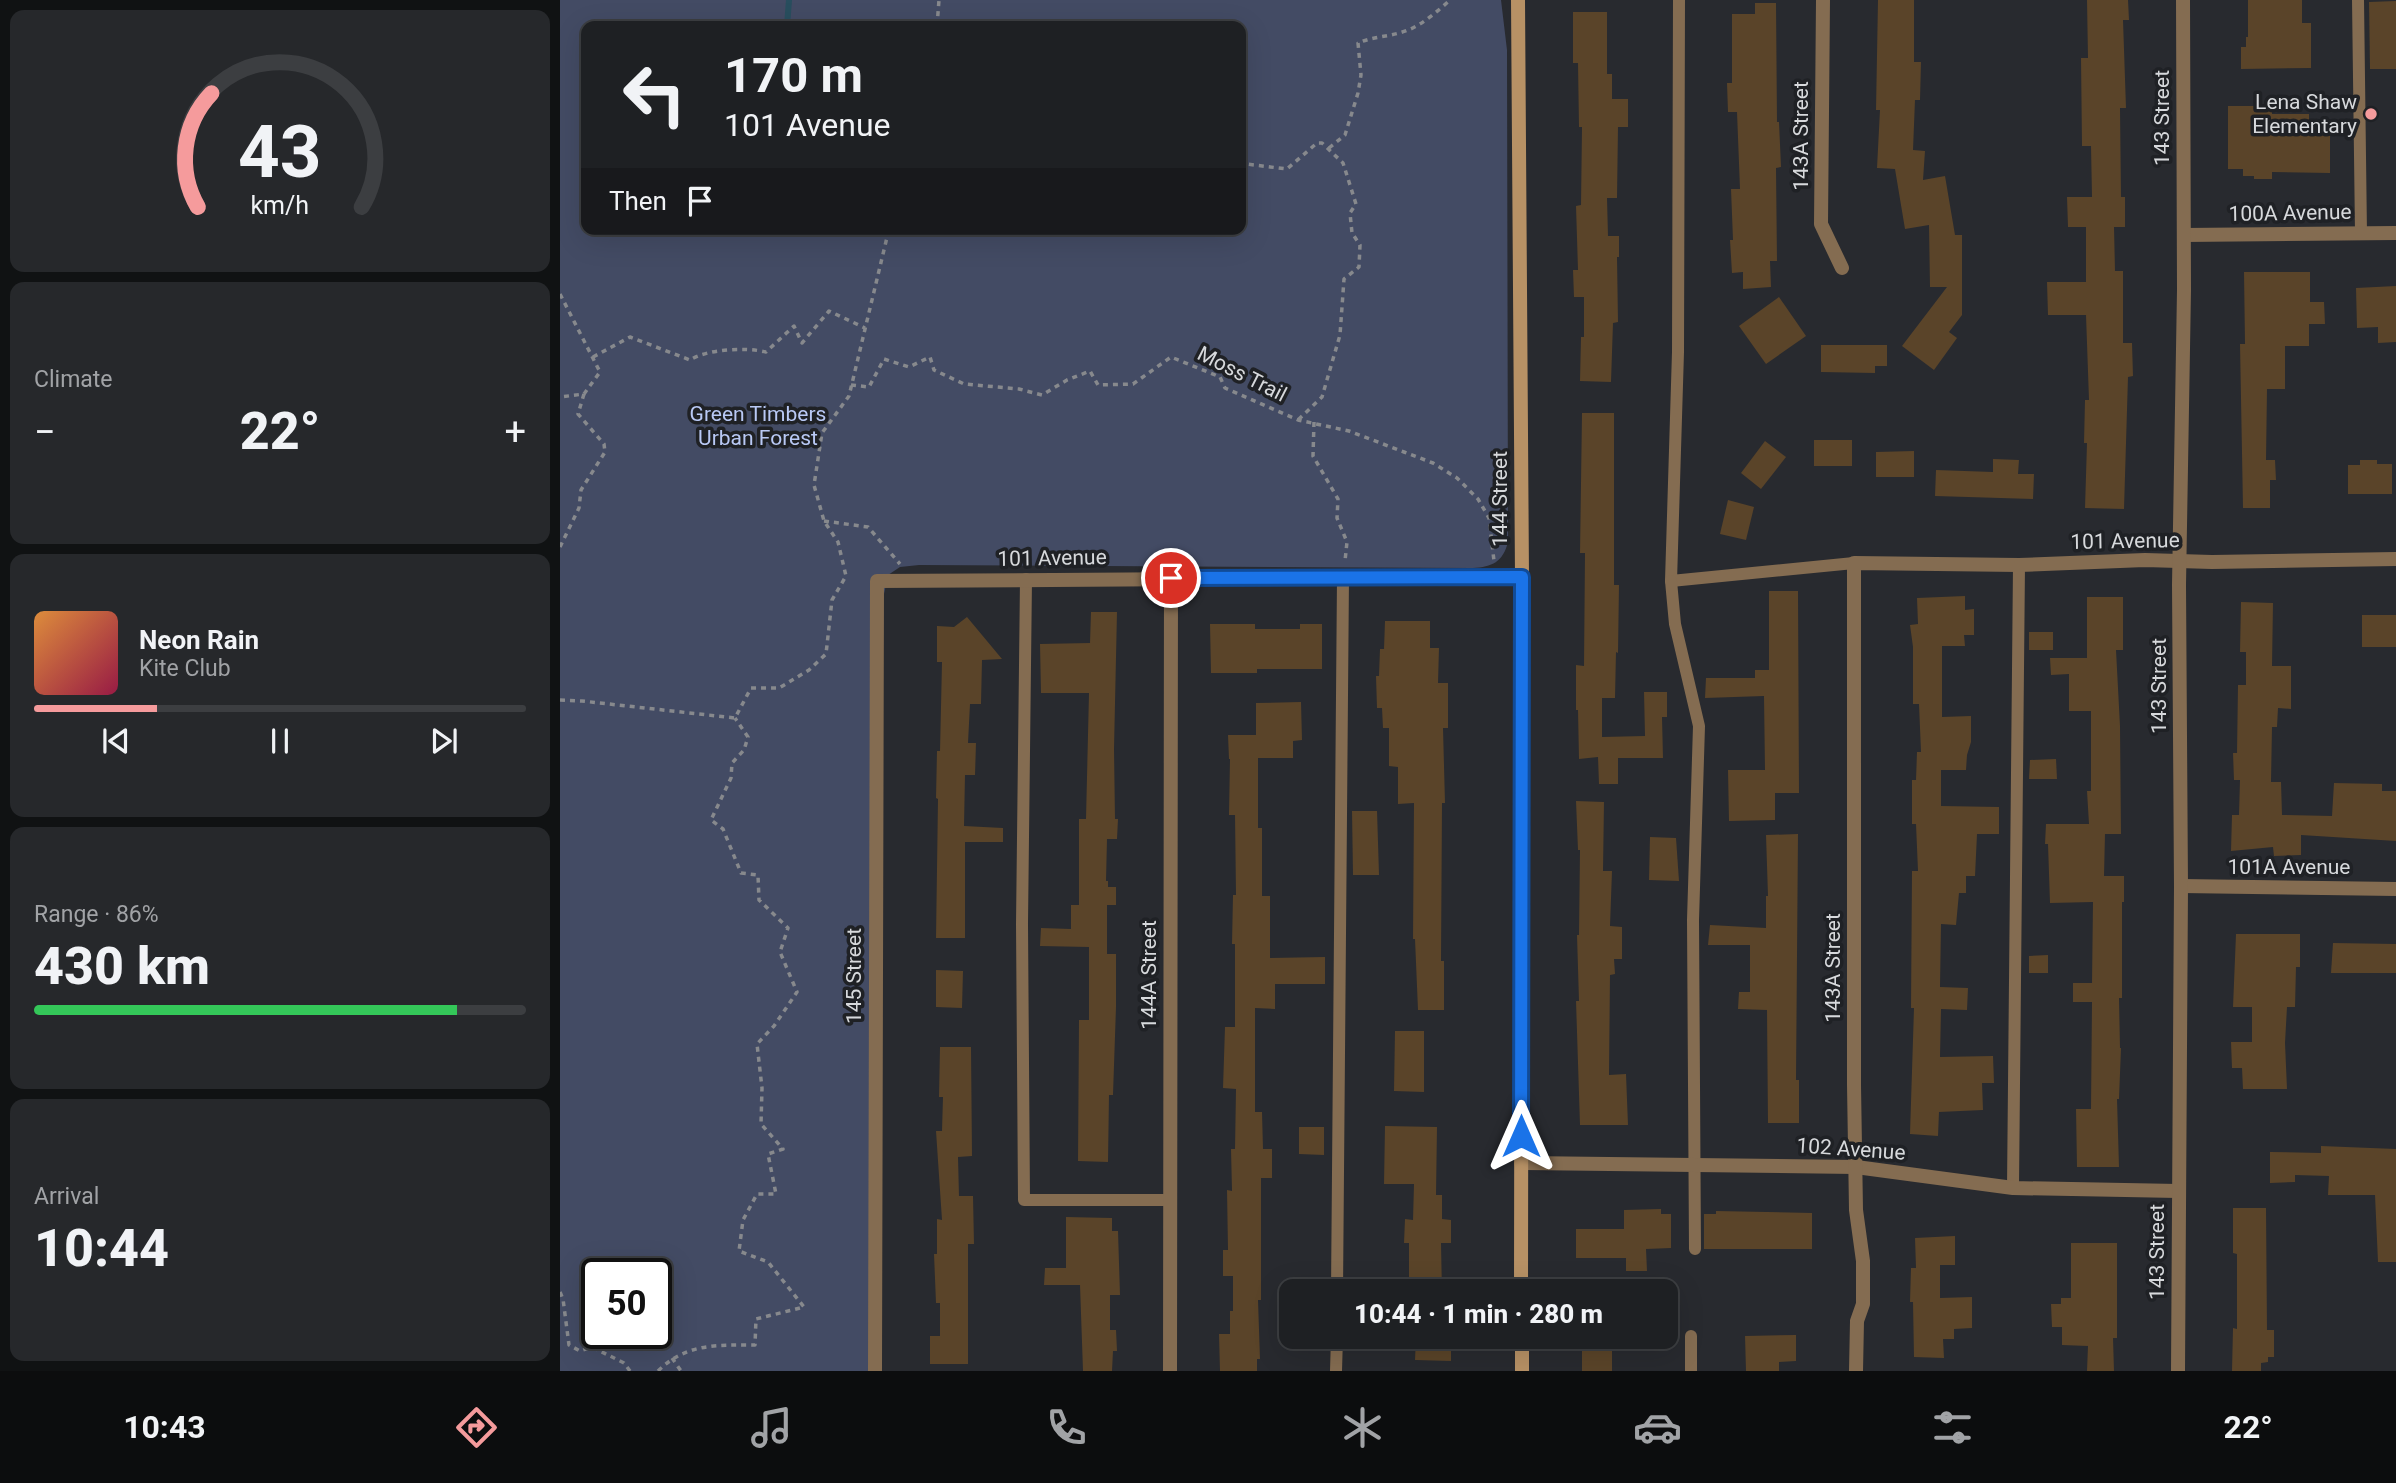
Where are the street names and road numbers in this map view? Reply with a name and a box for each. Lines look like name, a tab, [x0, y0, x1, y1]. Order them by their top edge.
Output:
street label: 143 Street	[2150, 70, 2174, 166]
street label: 143A Street	[1789, 81, 1813, 191]
street label: 100A Avenue	[2228, 200, 2352, 226]
street label: Moss Trail	[1193, 341, 1291, 407]
street label: 144 Street	[1488, 451, 1512, 547]
street label: 101 Avenue	[2070, 528, 2180, 554]
street label: 101 Avenue	[997, 545, 1107, 571]
street label: 143 Street	[2147, 638, 2171, 734]
street label: 101A Avenue	[2228, 855, 2351, 879]
street label: 143A Street	[1821, 913, 1845, 1023]
street label: 144A Street	[1137, 920, 1161, 1030]
street label: 145 Street	[842, 928, 866, 1024]
street label: 102 Avenue	[1796, 1133, 1906, 1165]
street label: 143 Street	[2145, 1204, 2169, 1300]

